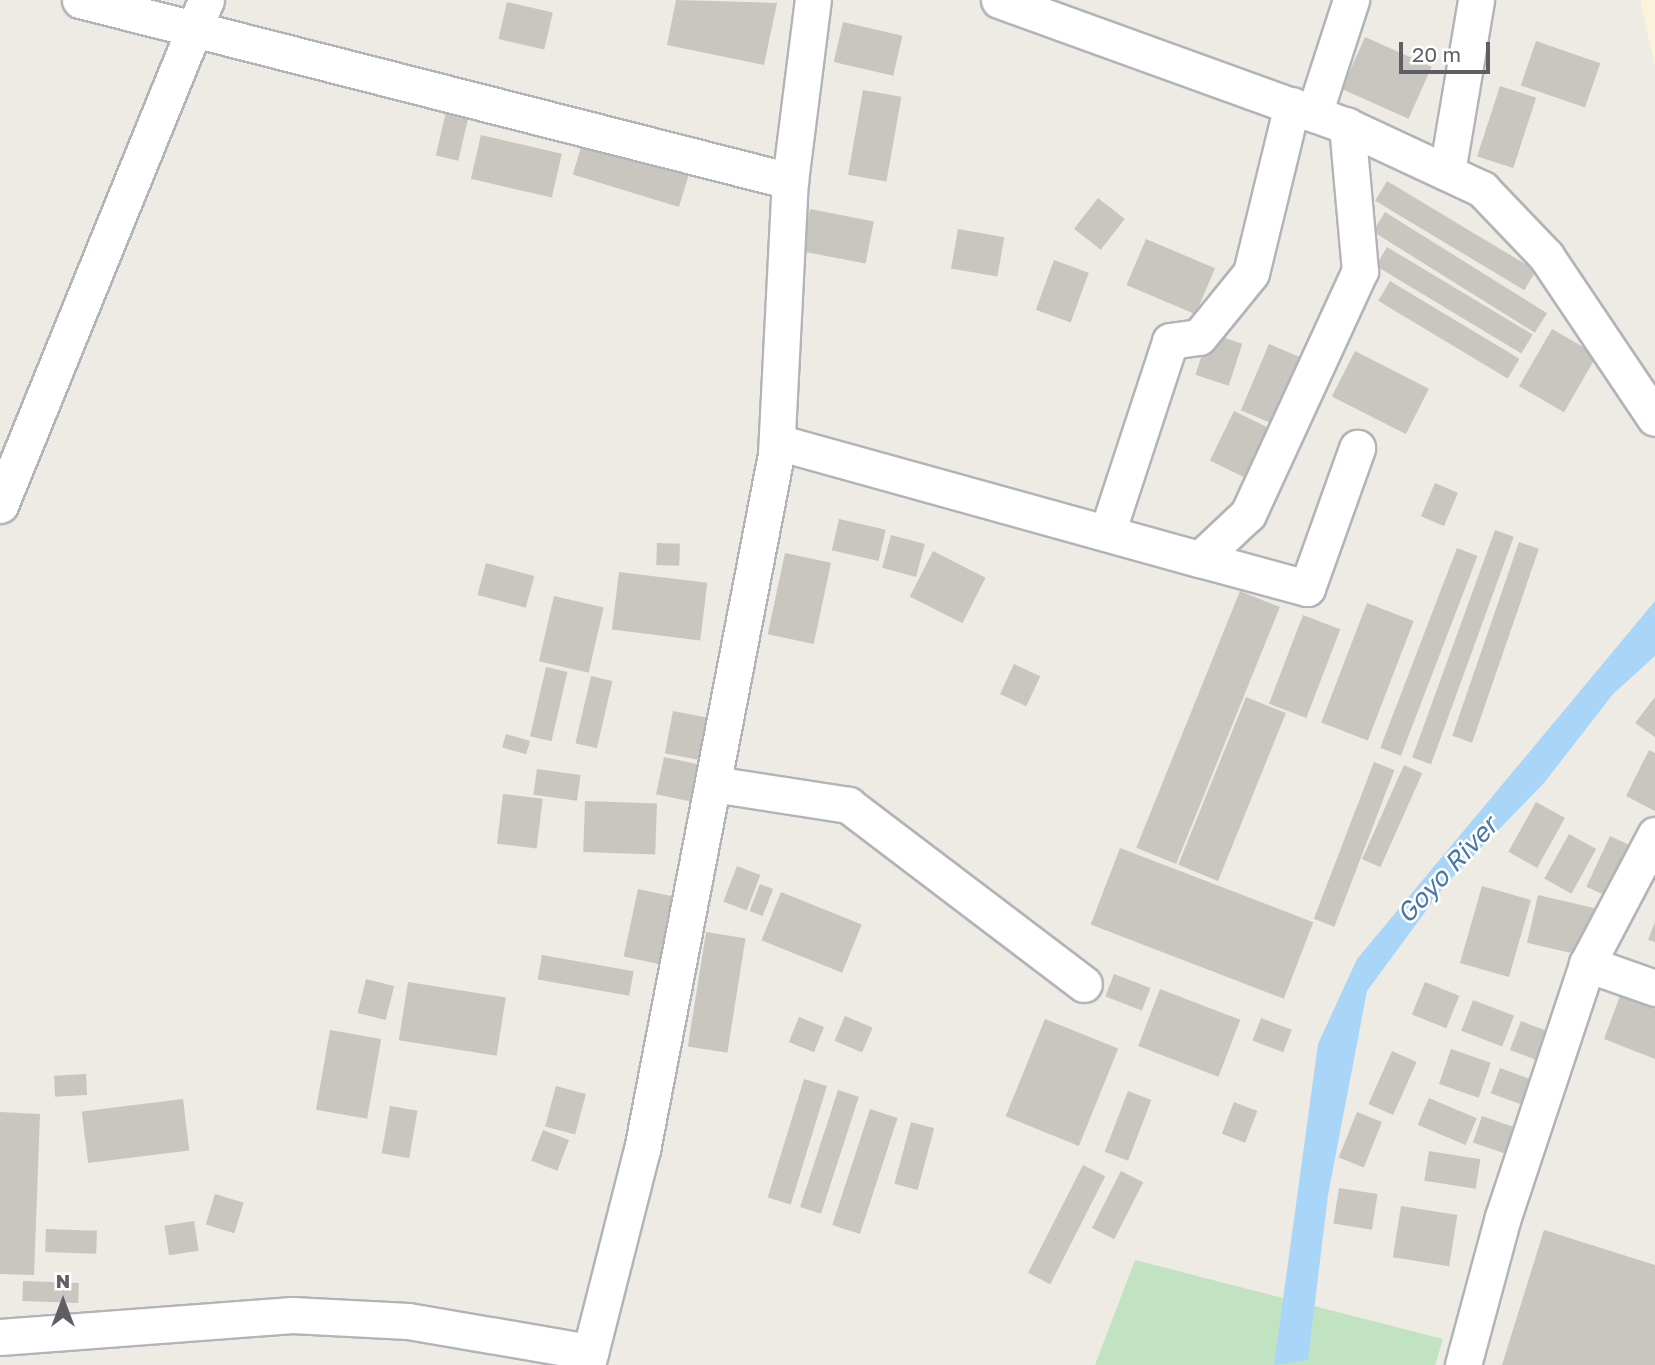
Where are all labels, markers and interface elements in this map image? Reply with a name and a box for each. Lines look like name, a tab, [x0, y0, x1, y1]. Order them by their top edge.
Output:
scale bar	[1403, 28, 1494, 72]
text: 20 m	[1412, 41, 1461, 67]
water label: Goyo River	[1390, 811, 1504, 929]
north arrow	[28, 1267, 98, 1337]
text: N	[56, 1269, 70, 1292]

